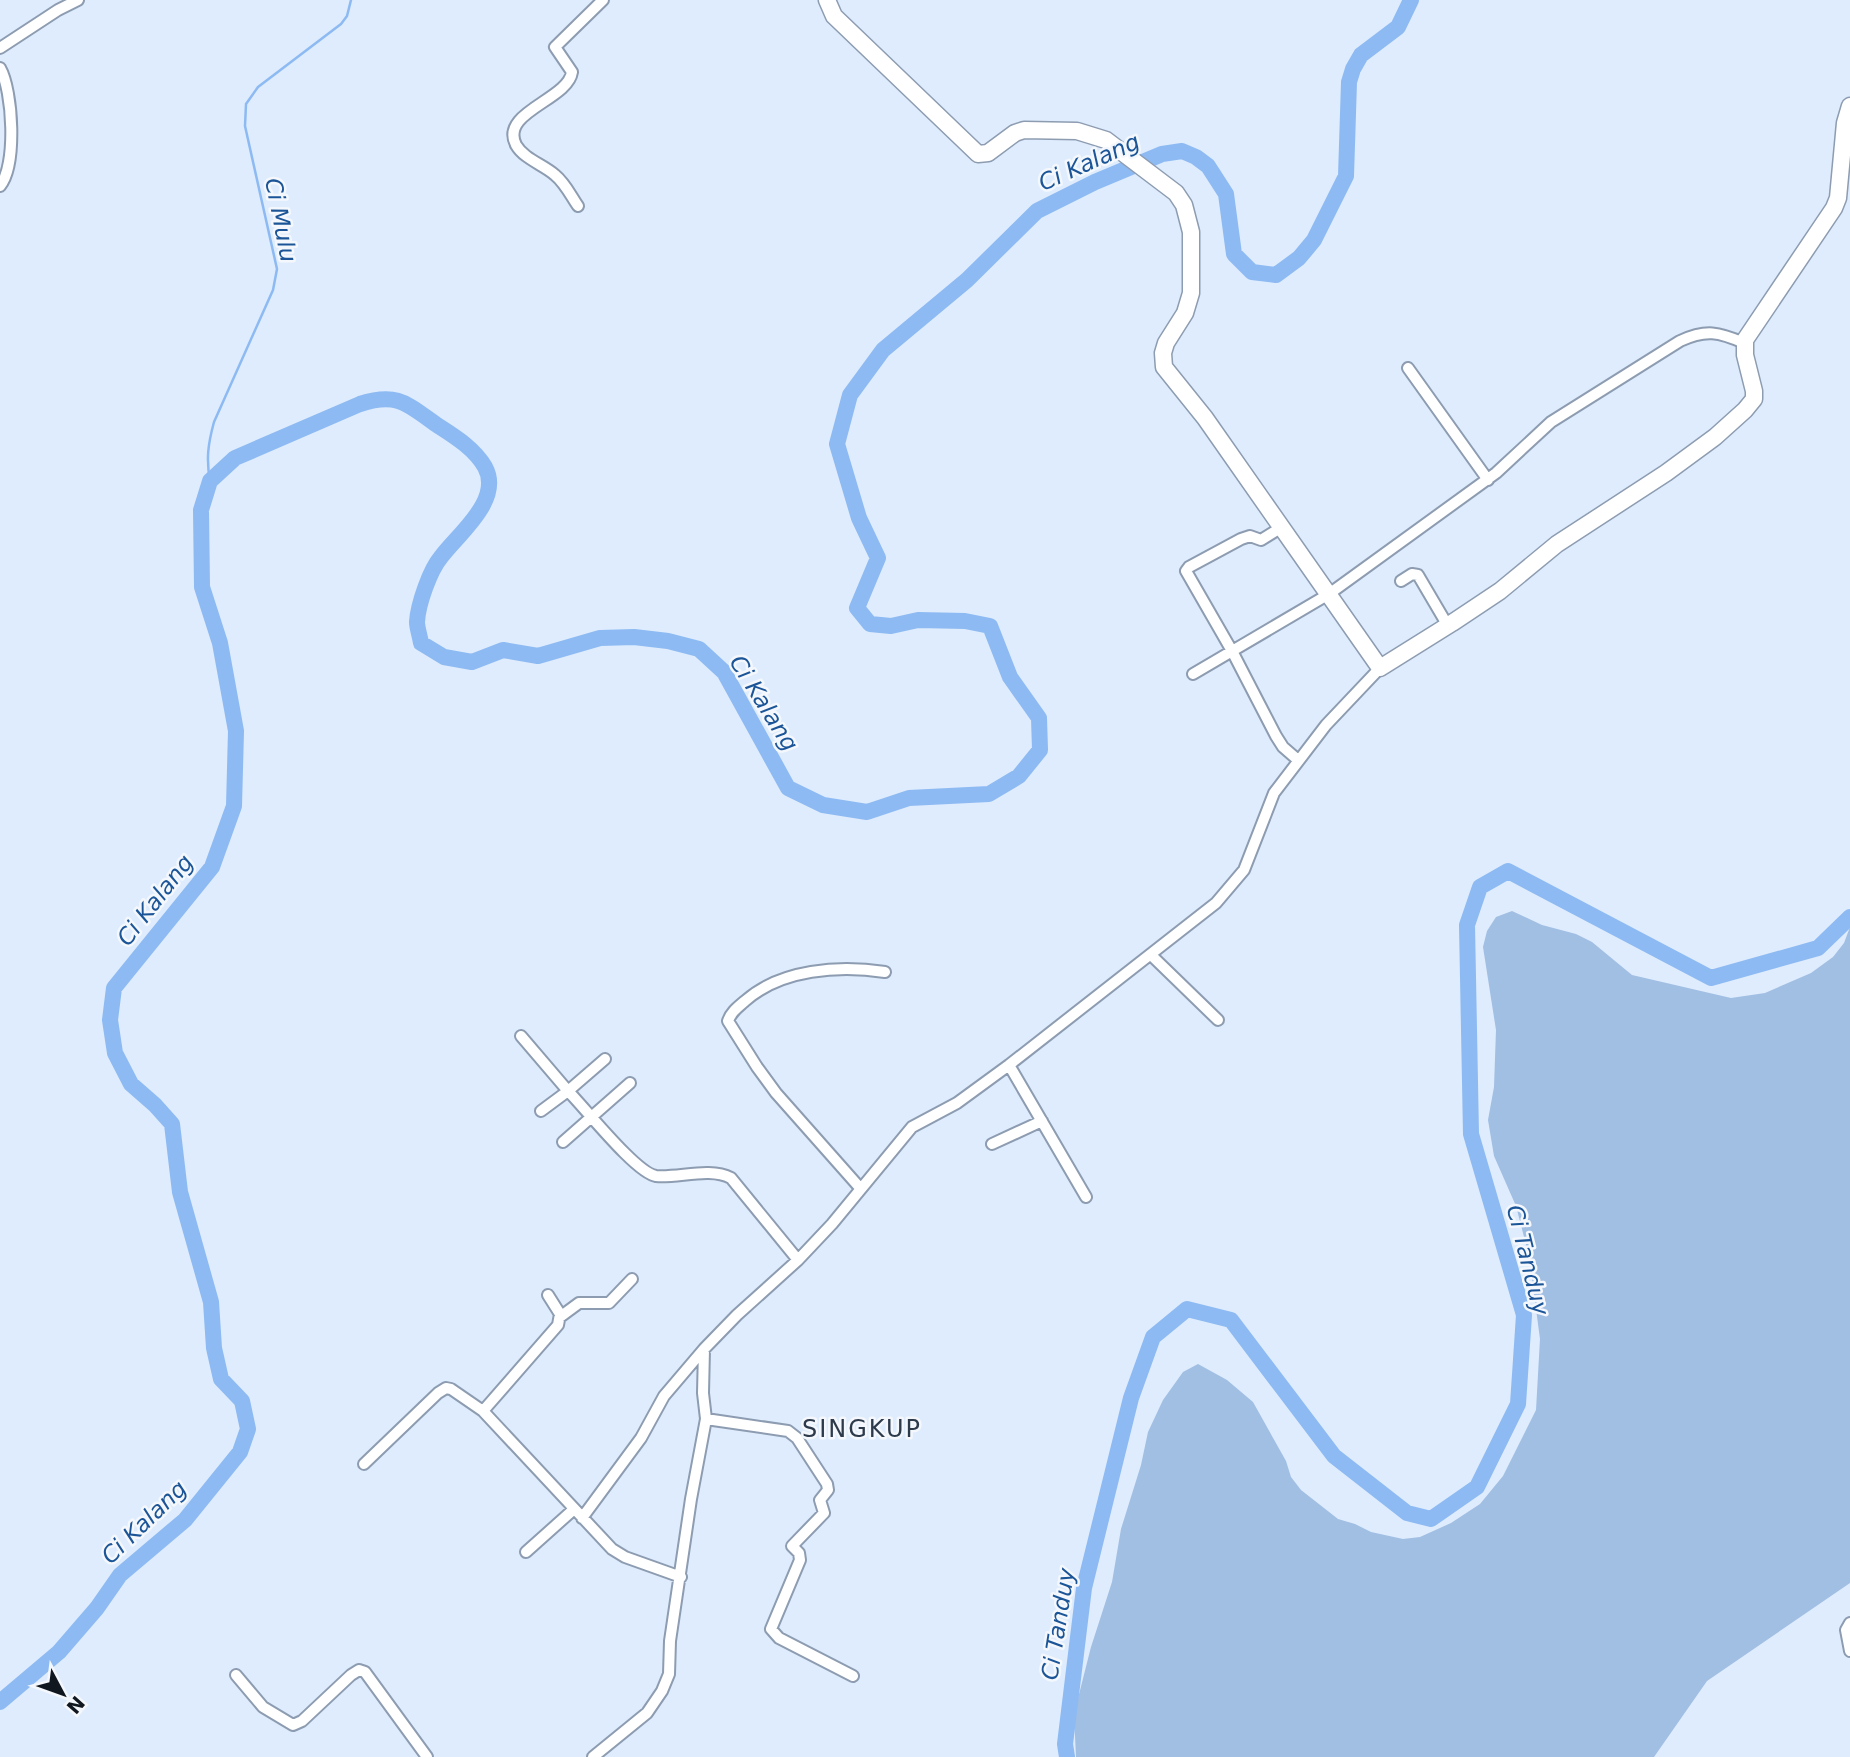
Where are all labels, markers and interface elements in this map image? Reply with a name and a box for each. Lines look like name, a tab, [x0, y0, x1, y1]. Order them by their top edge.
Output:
water label: Ci Kalang	[1034, 128, 1144, 196]
water label: Ci Mulu	[260, 176, 302, 264]
water label: Ci Kalang	[724, 650, 804, 756]
water label: Ci Kalang	[112, 850, 198, 950]
water label: Ci Tanduy	[1502, 1202, 1554, 1318]
district label: SINGKUP	[802, 1415, 922, 1443]
water label: Ci Kalang	[96, 1475, 192, 1569]
water label: Ci Tanduy	[1036, 1566, 1080, 1682]
north arrow	[28, 1659, 98, 1729]
text: N	[62, 1692, 89, 1718]

